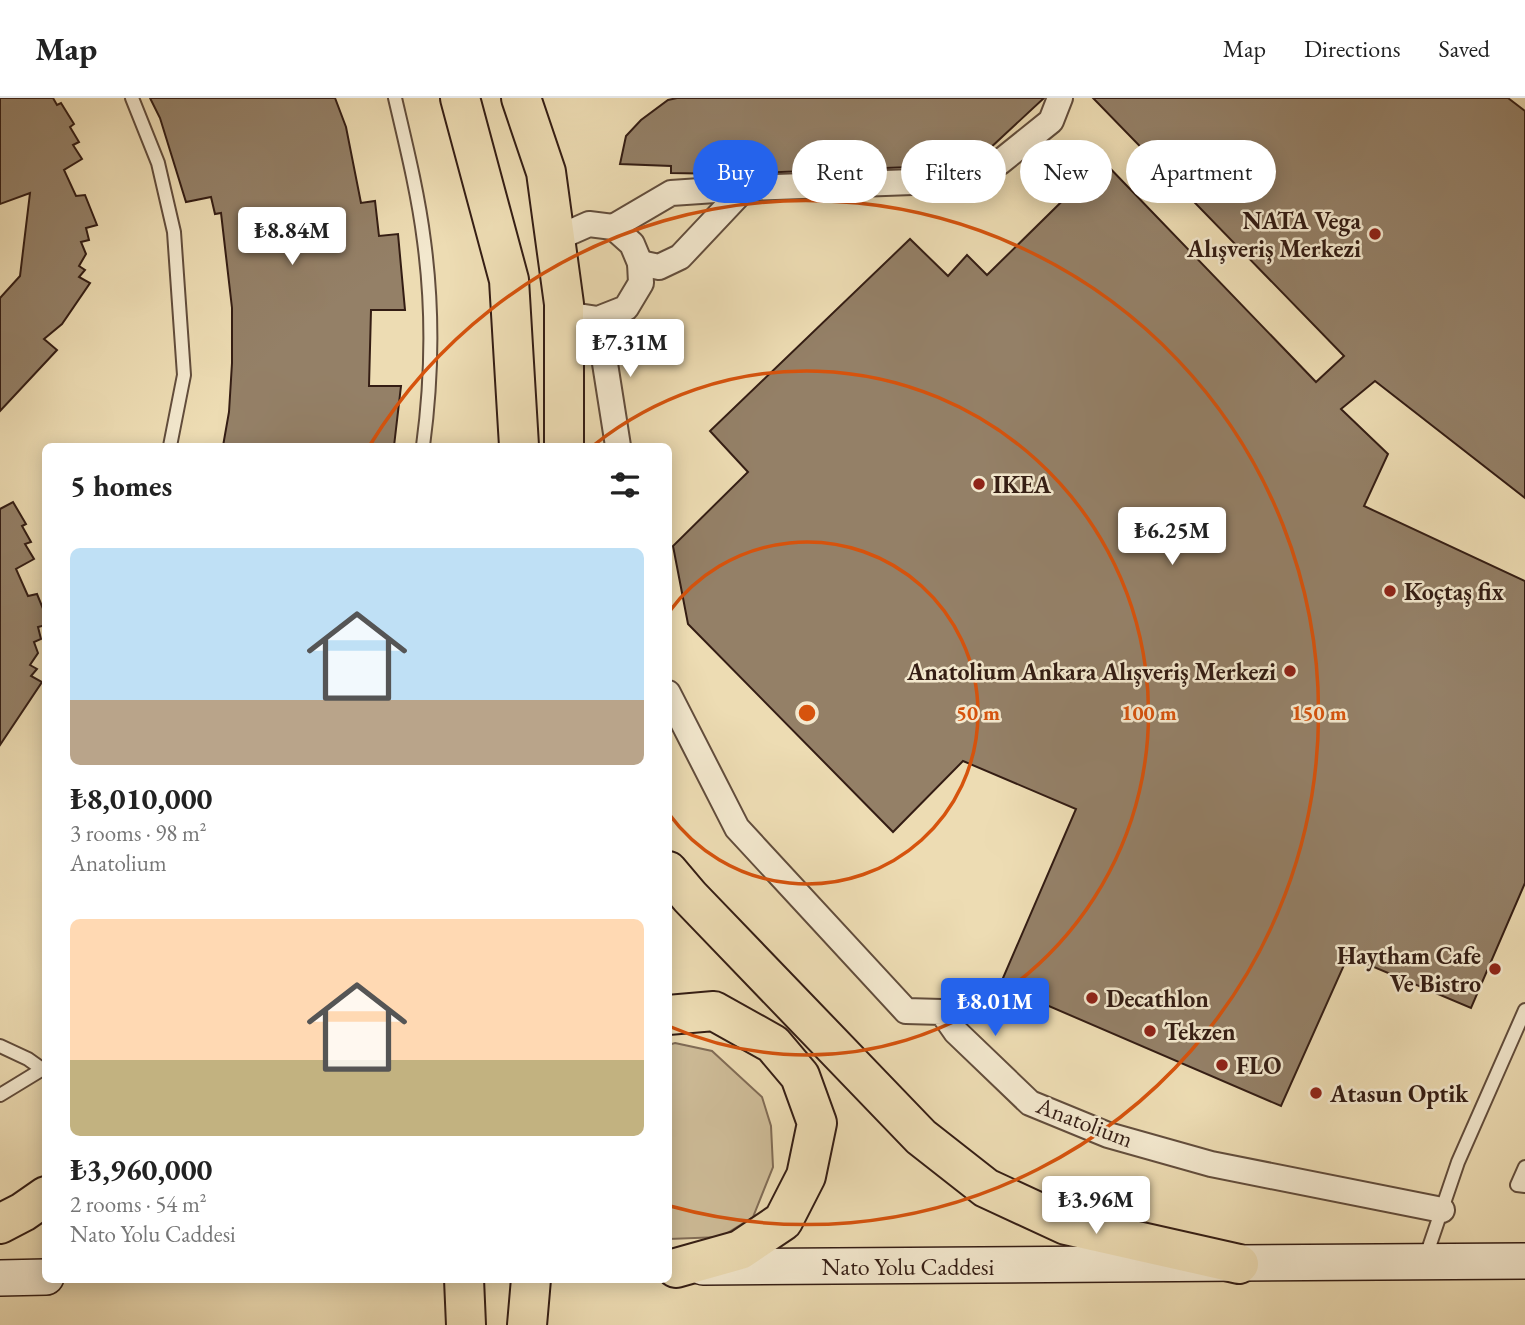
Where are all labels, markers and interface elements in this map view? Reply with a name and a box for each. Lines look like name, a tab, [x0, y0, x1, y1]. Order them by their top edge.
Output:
text: Map	[35, 27, 97, 70]
text: Map	[1223, 33, 1266, 64]
text: Directions	[1304, 33, 1401, 64]
text: Saved	[1439, 33, 1490, 64]
chip: Buy	[693, 140, 778, 203]
chip: Rent	[792, 140, 887, 203]
chip: Filters	[901, 140, 1006, 203]
chip: New	[1020, 140, 1112, 203]
chip: Apartment	[1126, 140, 1276, 203]
place label: NATA Vega Alışveriş Merkezi	[1186, 205, 1361, 264]
pin: ₺8.84M	[235, 208, 349, 267]
text: ₺8.84M	[254, 215, 330, 245]
marker: NATA Vega Alışveriş Merkezi	[1367, 226, 1383, 242]
pin: ₺7.31M	[573, 320, 687, 379]
text: ₺7.31M	[592, 327, 668, 357]
text: 5 homes	[70, 466, 172, 505]
icon: filters	[606, 466, 644, 504]
place label: IKEA	[993, 469, 1052, 500]
marker: IKEA	[971, 476, 987, 492]
pin: ₺6.25M	[1115, 508, 1229, 567]
text: ₺6.25M	[1134, 515, 1210, 545]
place label: Koçtaş fix	[1404, 576, 1504, 607]
marker: Koçtaş fix	[1382, 583, 1398, 599]
icon: home	[294, 593, 420, 719]
place label: Anatolium Ankara Alışveriş Merkezi	[906, 656, 1276, 687]
marker: Anatolium Ankara Alışveriş Merkezi	[1282, 663, 1298, 679]
text: 50 m	[956, 699, 1000, 726]
text: 100 m	[1121, 699, 1177, 726]
text: 150 m	[1291, 699, 1347, 726]
centre of rings	[795, 701, 819, 725]
text: ₺8,010,000	[70, 779, 212, 818]
text: 3 rooms · 98 m²	[70, 818, 207, 848]
text: Anatolium	[70, 848, 167, 878]
place label: Haytham Cafe Ve Bistro	[1337, 940, 1481, 999]
marker: Haytham Cafe Ve Bistro	[1487, 961, 1503, 977]
icon: home	[294, 964, 420, 1090]
pin: ₺8.01M	[938, 978, 1052, 1038]
place label: Decathlon	[1106, 983, 1209, 1014]
text: ₺8.01M	[957, 986, 1033, 1016]
marker: Decathlon	[1084, 990, 1100, 1006]
place label: Tekzen	[1164, 1016, 1236, 1047]
marker: Tekzen	[1142, 1023, 1158, 1039]
place label: FLO	[1236, 1050, 1281, 1081]
marker: FLO	[1214, 1057, 1230, 1073]
place label: Atasun Optik	[1329, 1078, 1469, 1109]
marker: Atasun Optik	[1308, 1085, 1324, 1101]
street label: Anatolium	[1031, 1089, 1138, 1155]
text: ₺3,960,000	[70, 1150, 212, 1189]
pin: ₺3.96M	[1039, 1176, 1153, 1236]
text: ₺3.96M	[1058, 1184, 1134, 1214]
text: 2 rooms · 54 m²	[70, 1189, 207, 1219]
text: Nato Yolu Caddesi	[70, 1219, 236, 1249]
street label: Nato Yolu Caddesi	[822, 1251, 995, 1282]

